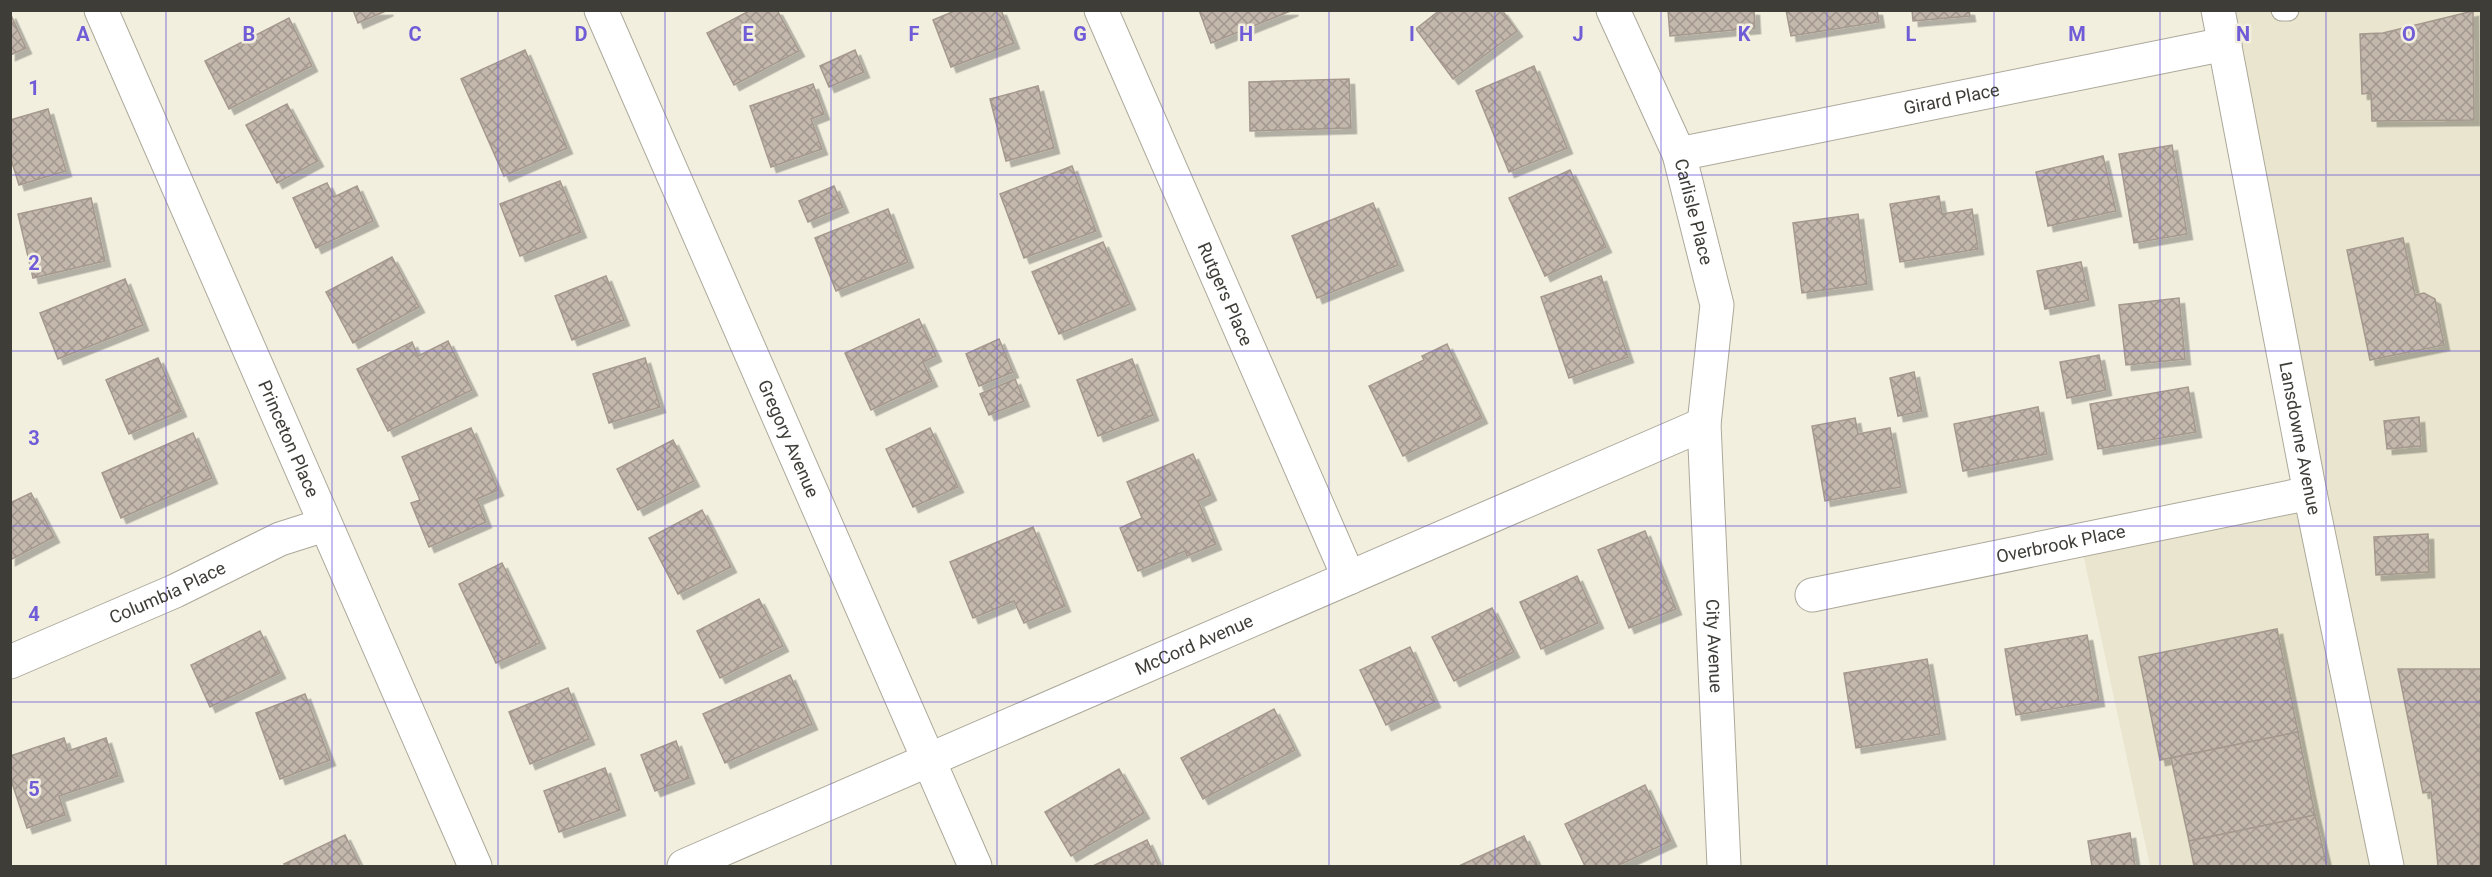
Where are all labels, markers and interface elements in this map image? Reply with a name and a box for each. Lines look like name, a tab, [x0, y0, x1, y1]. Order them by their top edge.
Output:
text: A	[76, 22, 90, 46]
text: B	[243, 22, 255, 46]
text: C	[408, 22, 422, 46]
text: D	[575, 22, 588, 46]
text: E	[742, 22, 754, 46]
text: F	[909, 22, 920, 46]
text: G	[1073, 22, 1087, 46]
text: H	[1239, 22, 1253, 46]
text: I	[1409, 22, 1415, 46]
text: J	[1572, 22, 1584, 46]
text: K	[1738, 22, 1751, 46]
text: L	[1906, 22, 1917, 46]
text: M	[2068, 22, 2086, 46]
text: N	[2236, 22, 2250, 46]
text: O	[2402, 22, 2416, 46]
text: 1	[28, 76, 40, 100]
street label: Girard Place	[1902, 79, 2001, 119]
street label: Carlisle Place	[1671, 156, 1717, 267]
street label: Rutgers Place	[1194, 239, 1257, 349]
text: 2	[28, 251, 40, 275]
street label: Lansdowne Avenue	[2275, 360, 2325, 517]
street label: Princeton Place	[254, 377, 324, 500]
street label: Gregory Avenue	[754, 377, 824, 501]
text: 3	[28, 426, 40, 450]
street label: Overbrook Place	[1994, 520, 2127, 567]
street label: Columbia Place	[106, 557, 229, 628]
street label: City Avenue	[1702, 599, 1727, 693]
text: 4	[28, 602, 40, 626]
street label: McCord Avenue	[1132, 610, 1256, 679]
text: 5	[28, 777, 40, 801]

